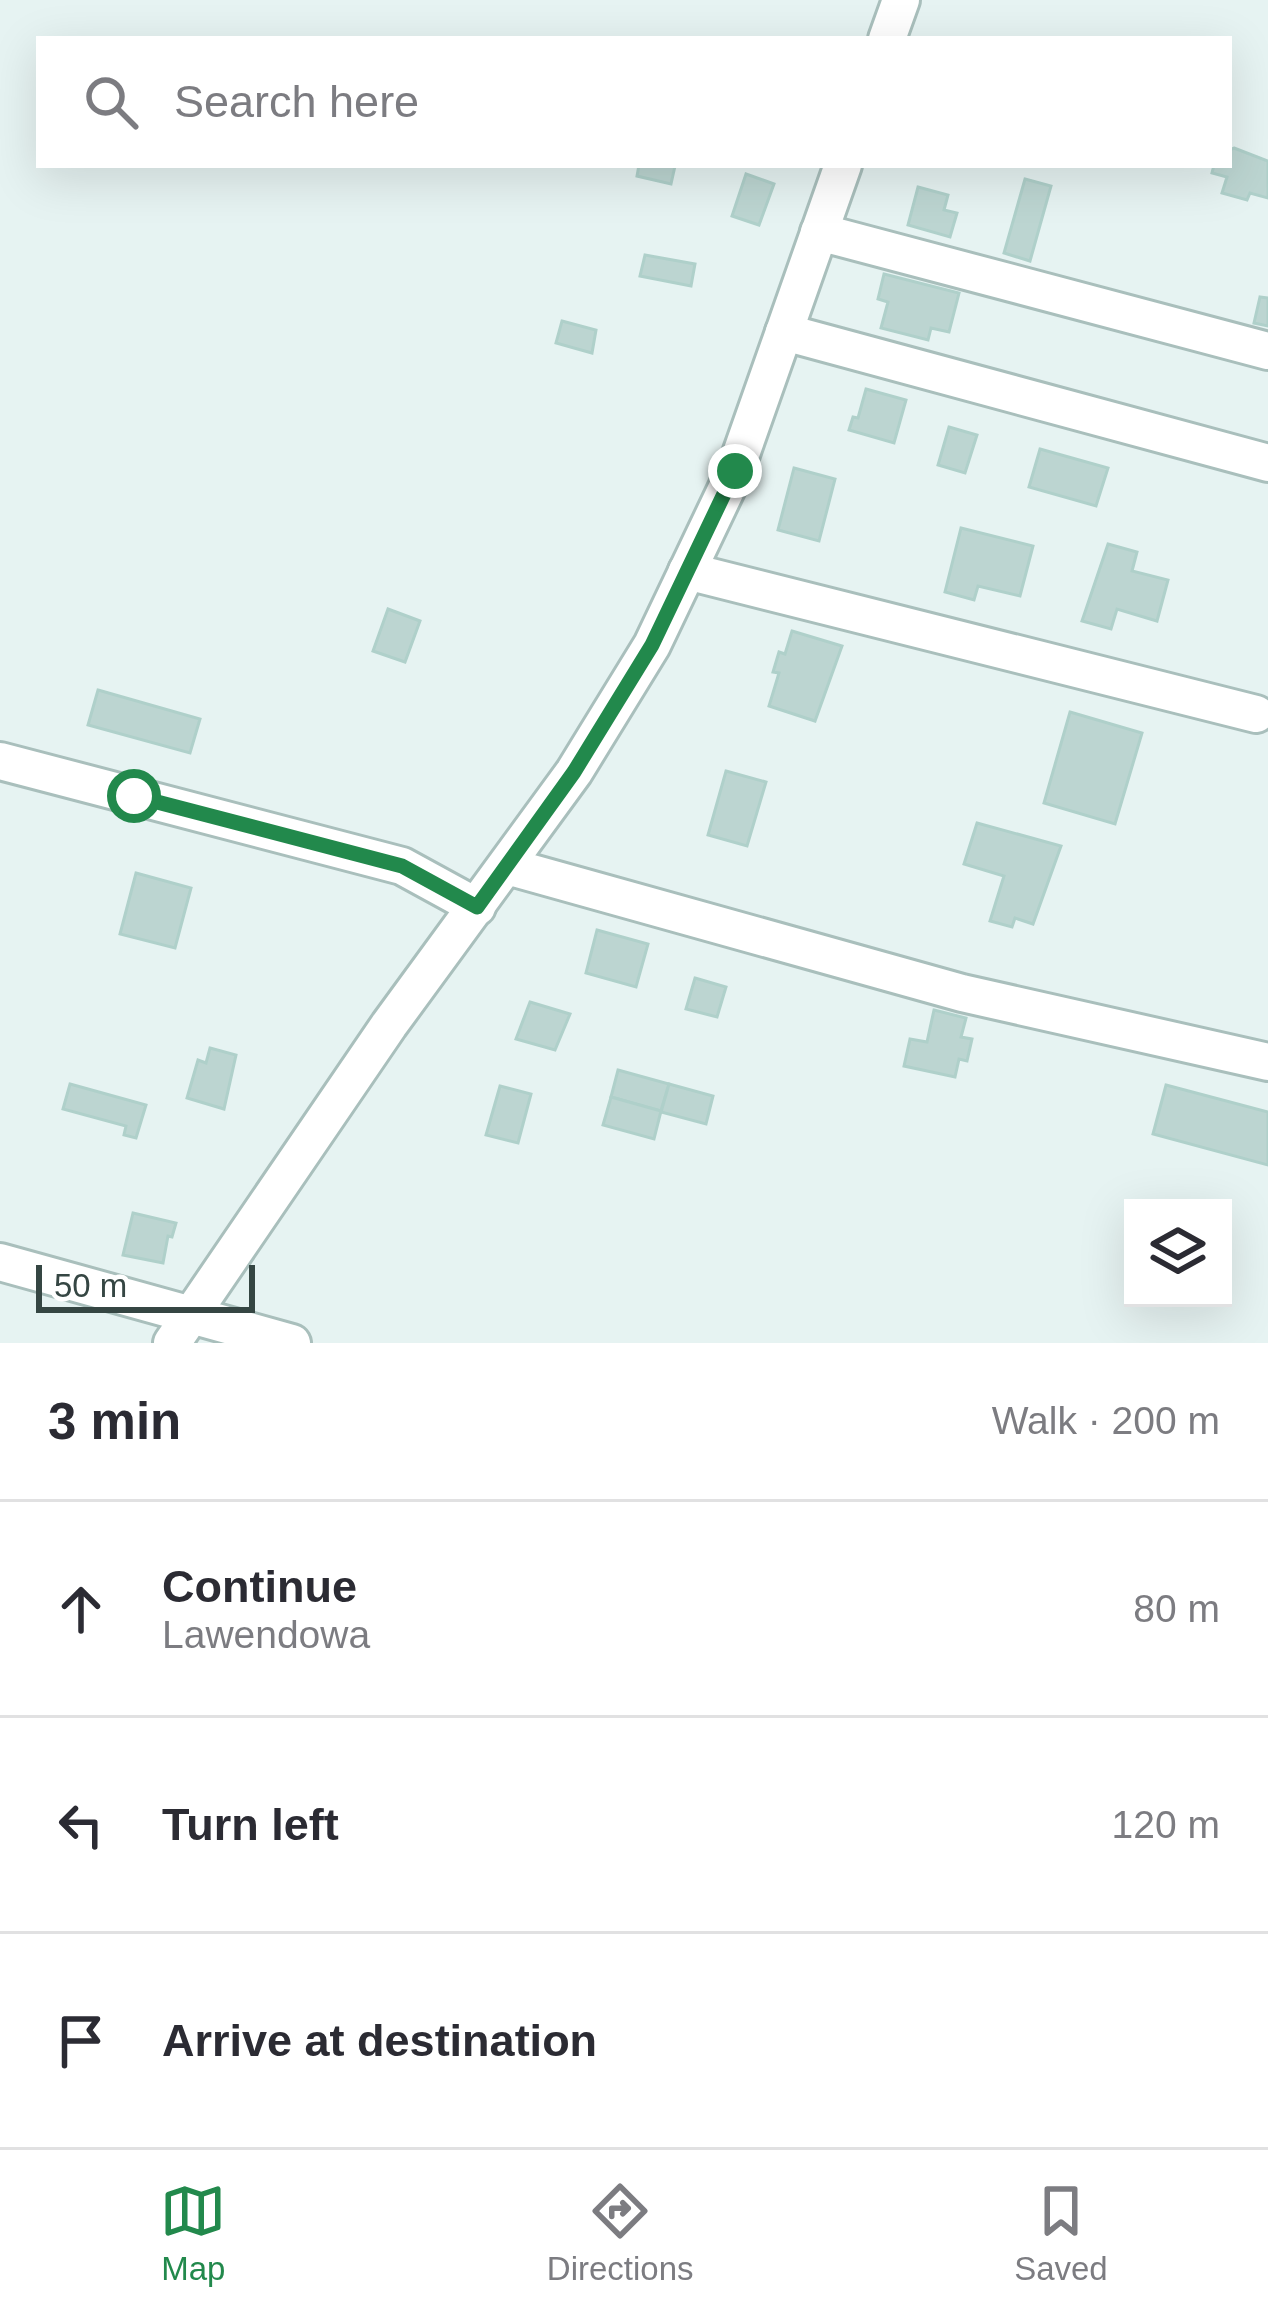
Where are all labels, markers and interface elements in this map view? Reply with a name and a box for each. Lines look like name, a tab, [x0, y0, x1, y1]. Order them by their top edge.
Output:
search box	[36, 36, 1232, 168]
icon: search	[78, 69, 144, 135]
text: Search here	[174, 76, 419, 127]
route end	[708, 444, 762, 498]
route start	[107, 769, 161, 823]
map controls	[1124, 1199, 1232, 1307]
button: layers	[1124, 1199, 1232, 1307]
scale bar	[36, 1259, 255, 1312]
text: 50 m	[54, 1267, 127, 1304]
text: 3 min	[48, 1393, 181, 1450]
text: Walk · 200 m	[992, 1399, 1220, 1442]
text: Continue	[162, 1561, 357, 1612]
icon: ahead	[48, 1576, 114, 1642]
text: 80 m	[1133, 1587, 1220, 1630]
text: Lawendowa	[162, 1613, 370, 1656]
icon: left	[48, 1792, 114, 1858]
text: Turn left	[162, 1799, 339, 1850]
text: 120 m	[1112, 1803, 1220, 1846]
icon: arrive	[48, 2008, 114, 2074]
text: Arrive at destination	[162, 2015, 597, 2066]
tab: Map	[160, 2178, 226, 2288]
tab: Directions	[547, 2178, 694, 2288]
tab: Saved	[1014, 2178, 1108, 2288]

